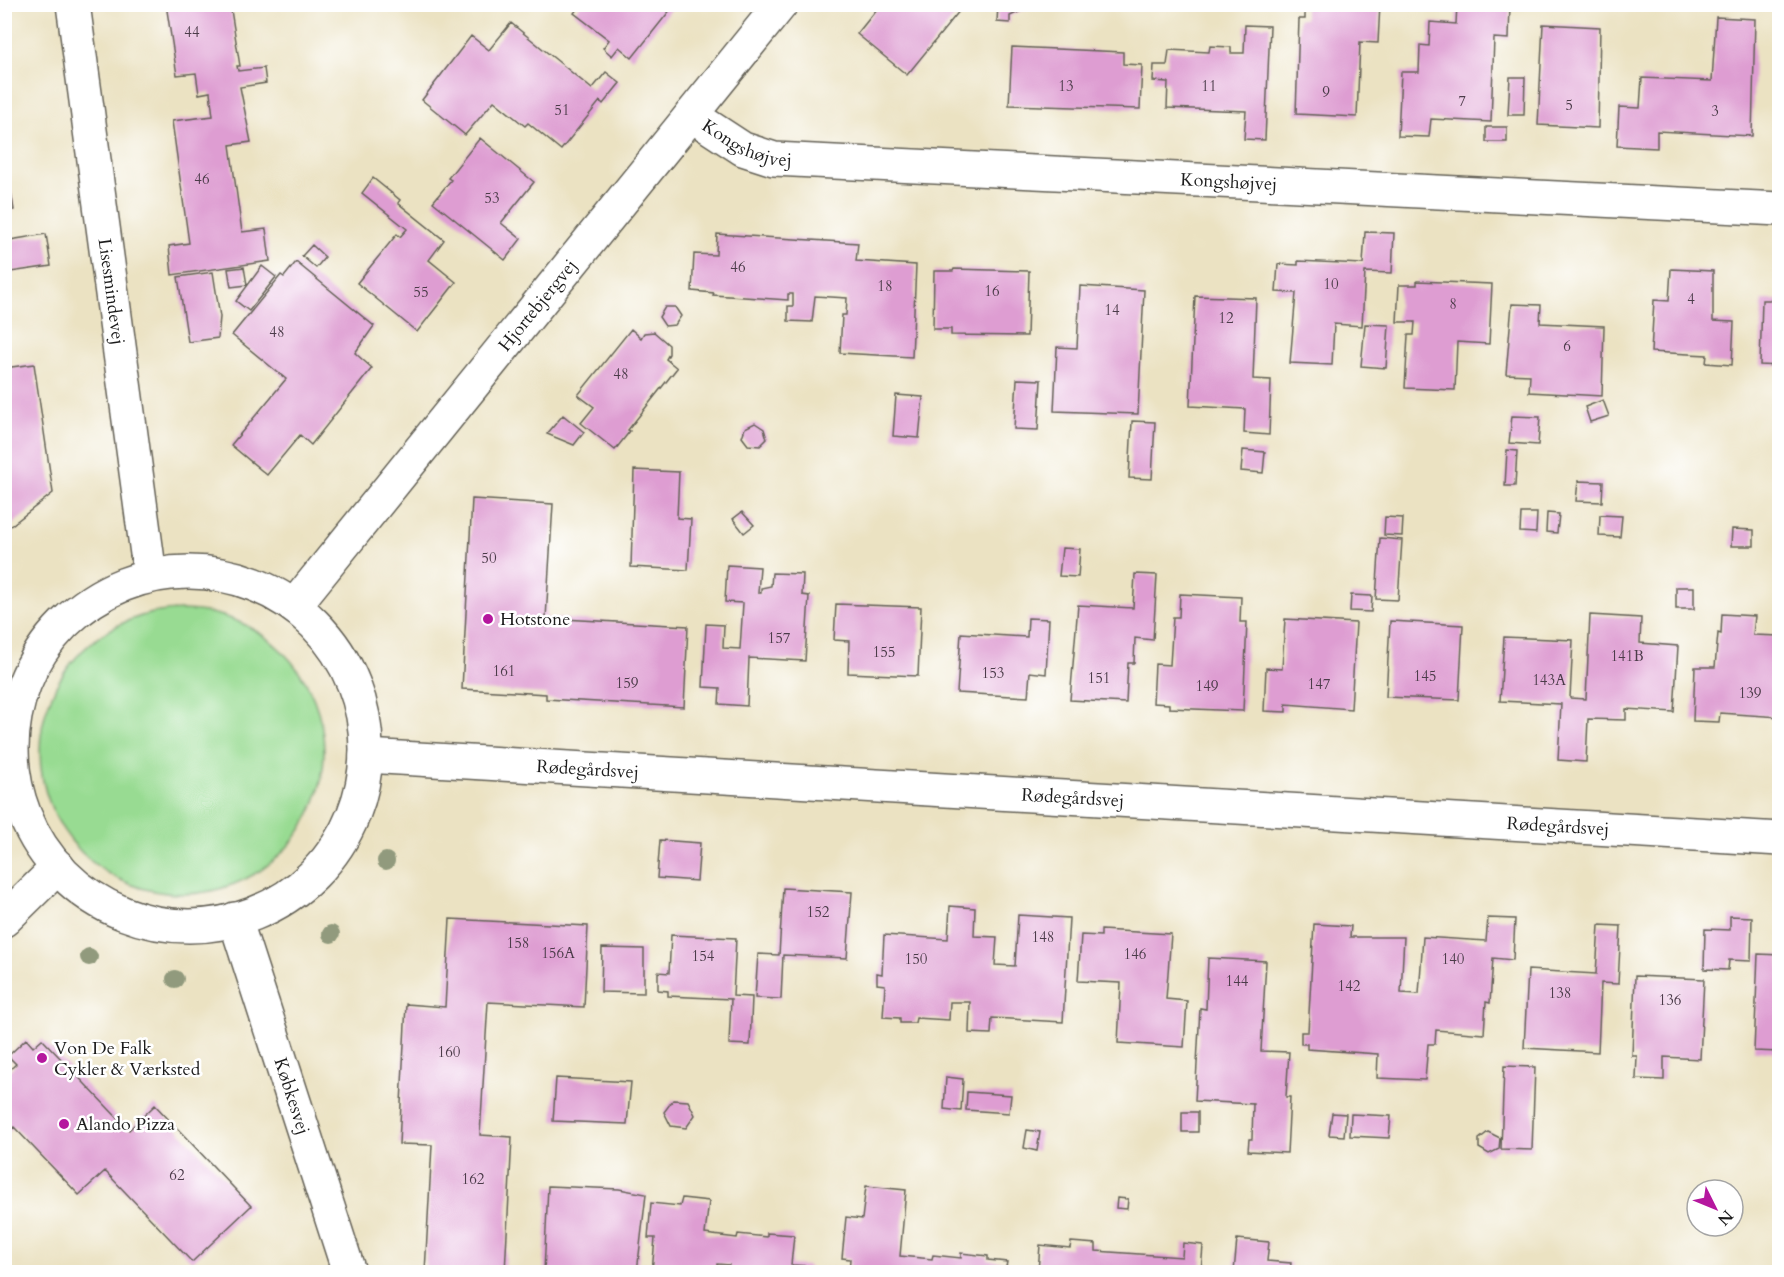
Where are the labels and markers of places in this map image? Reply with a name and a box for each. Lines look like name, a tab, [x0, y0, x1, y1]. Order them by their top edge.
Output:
place label: Hotstone	[500, 607, 570, 632]
marker: Hotstone	[481, 612, 495, 626]
place label: Von De Falk Cykler & Værksted	[54, 1036, 201, 1082]
marker: Von De Falk Cykler & Værksted	[35, 1051, 49, 1065]
place label: Alando Pizza	[76, 1112, 175, 1137]
marker: Alando Pizza	[57, 1117, 71, 1131]

